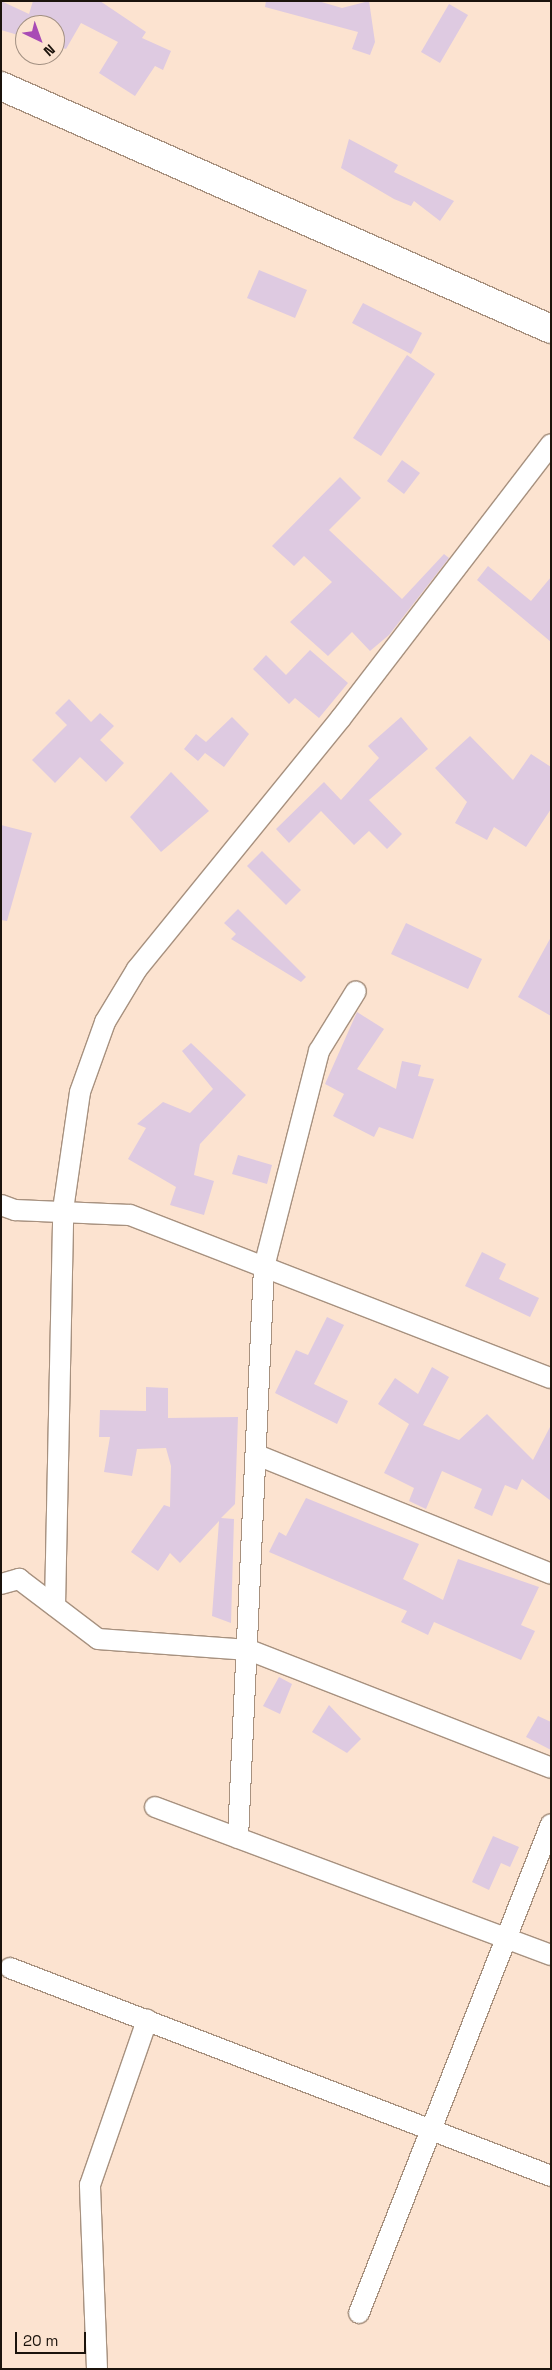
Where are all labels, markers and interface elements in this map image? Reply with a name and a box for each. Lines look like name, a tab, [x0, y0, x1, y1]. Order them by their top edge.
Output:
north arrow	[15, 15, 65, 65]
text: N	[40, 41, 59, 60]
scale bar	[18, 2322, 89, 2354]
text: 20 m	[23, 2331, 58, 2350]

